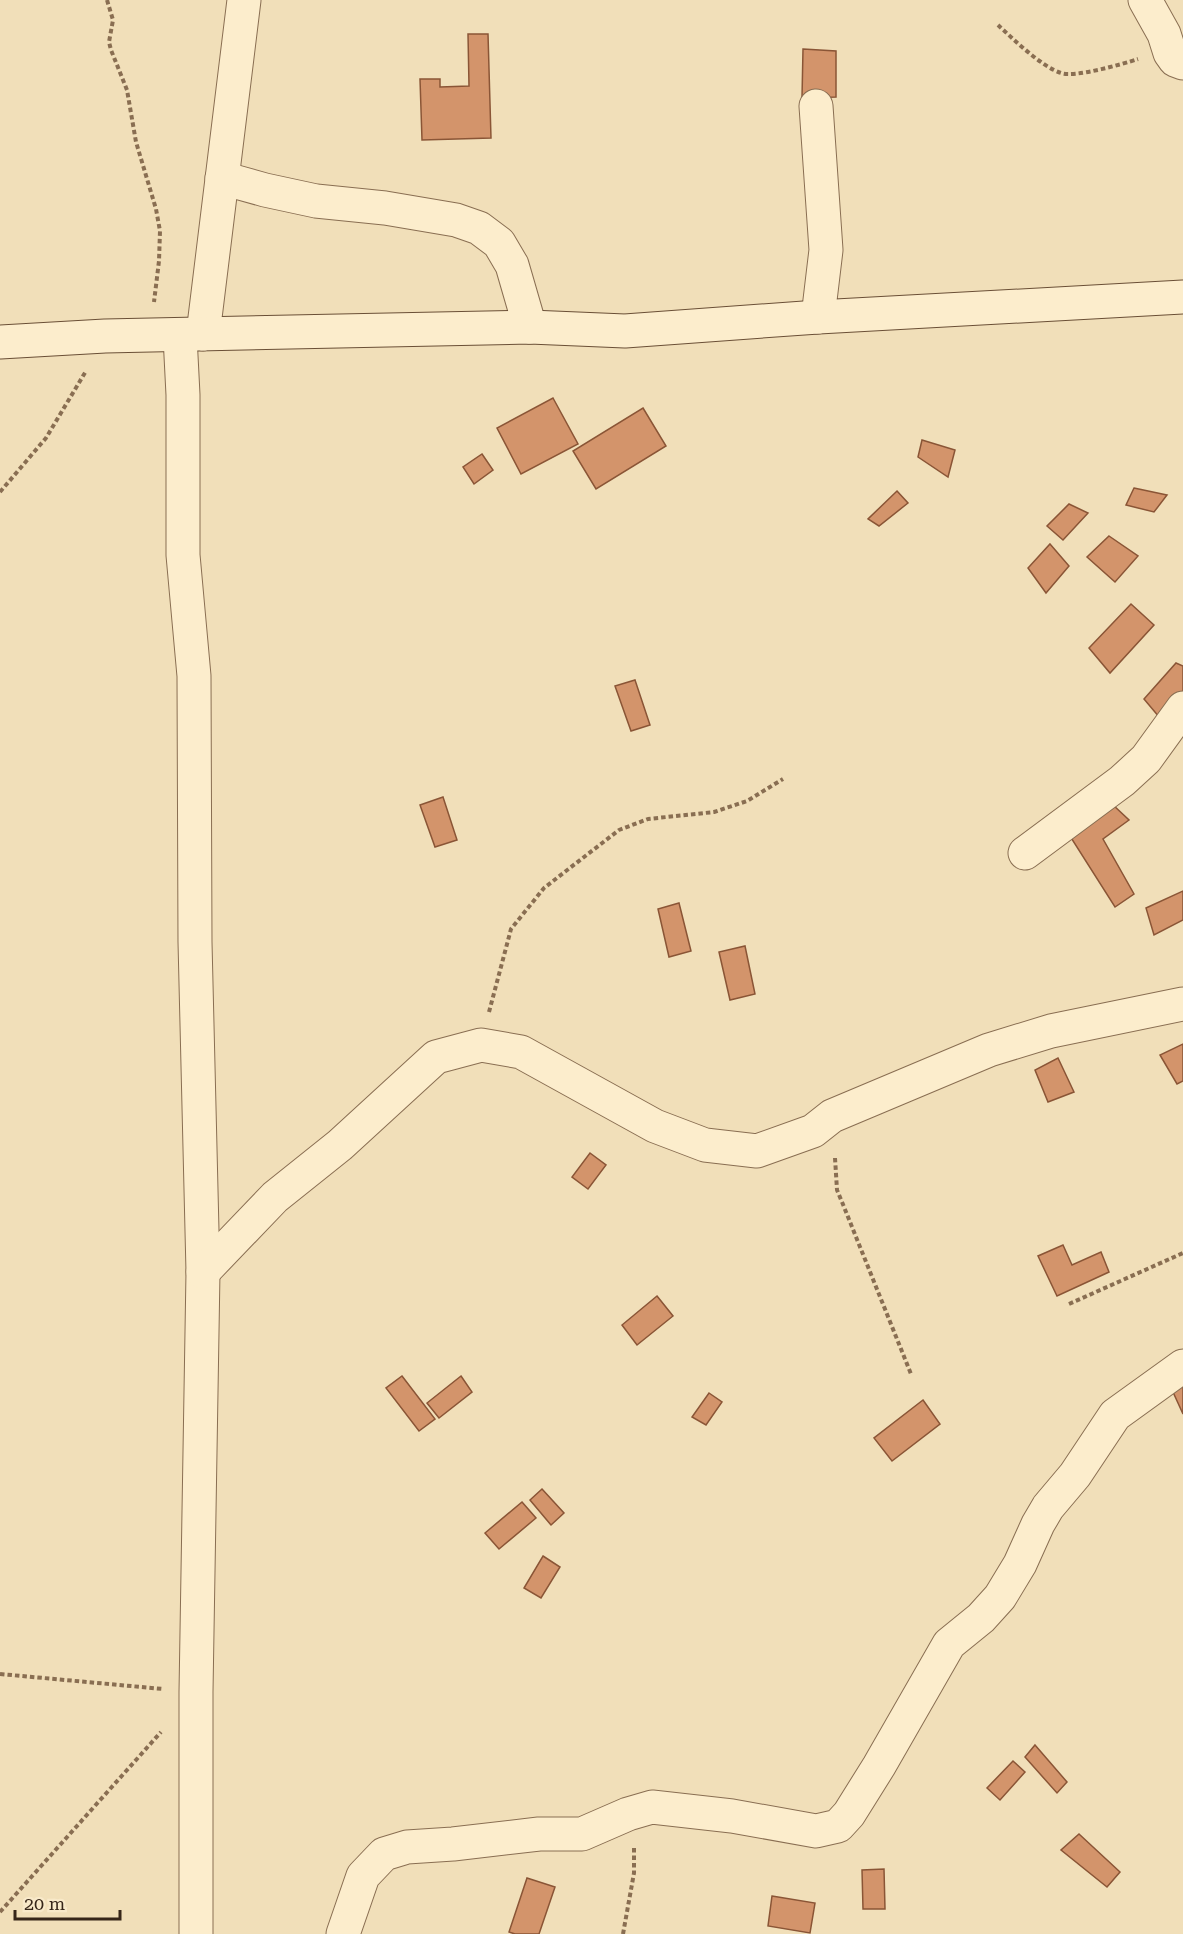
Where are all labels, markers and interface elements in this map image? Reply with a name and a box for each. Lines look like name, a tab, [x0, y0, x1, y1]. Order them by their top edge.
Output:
scale bar	[15, 1883, 120, 1921]
text: 20 m	[24, 1893, 65, 1914]

